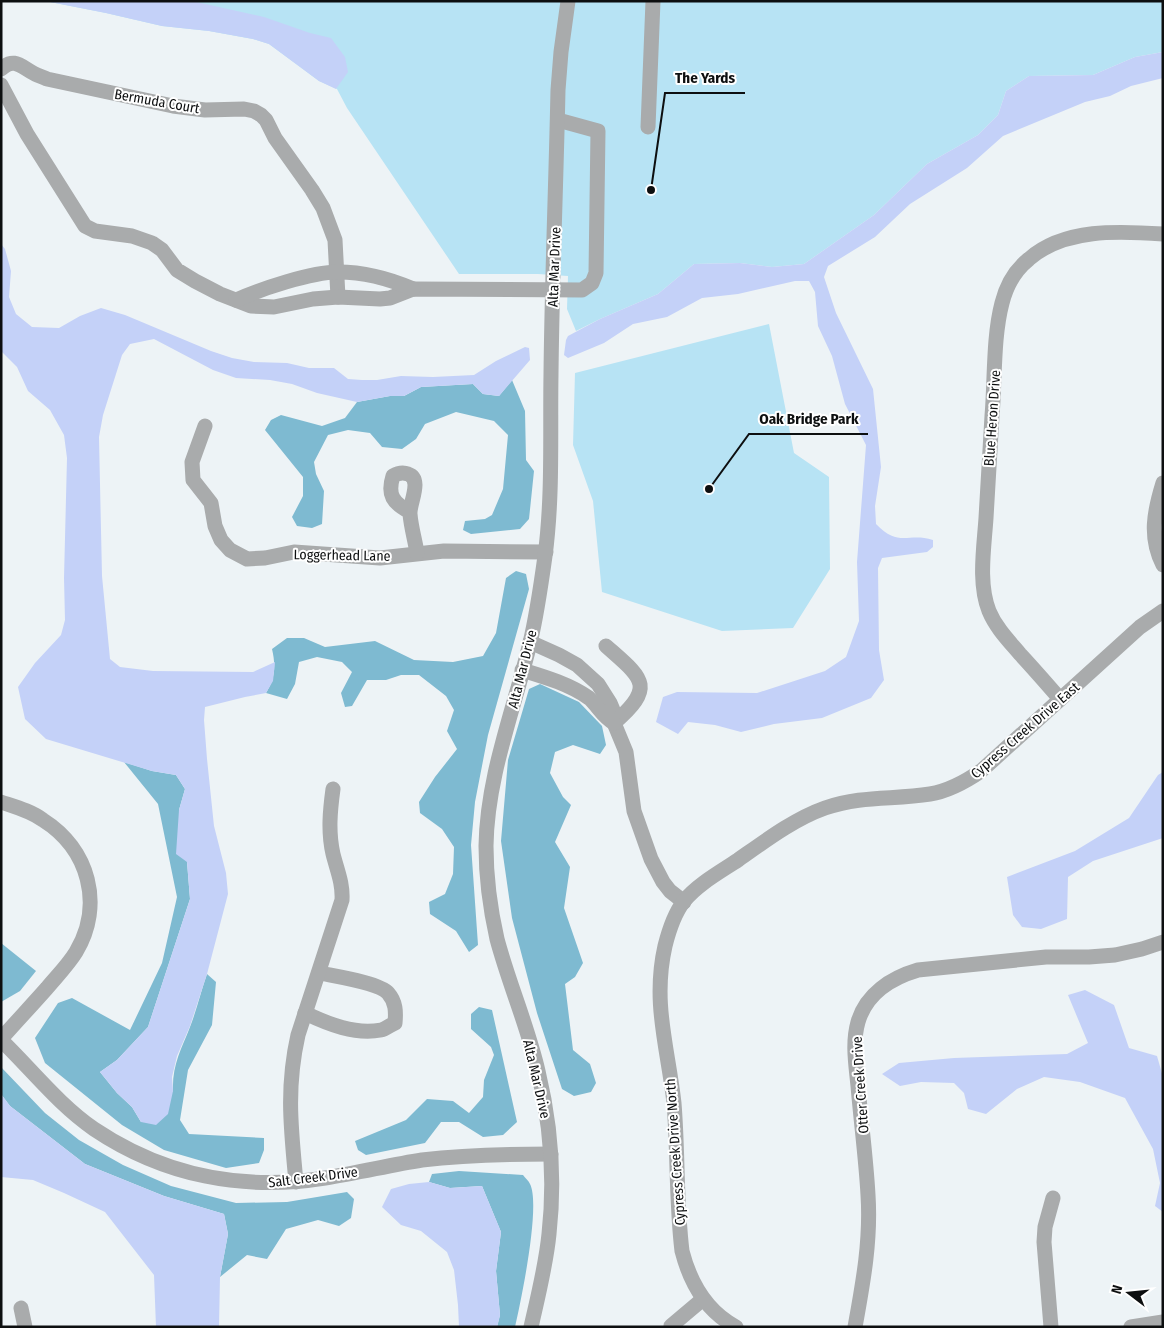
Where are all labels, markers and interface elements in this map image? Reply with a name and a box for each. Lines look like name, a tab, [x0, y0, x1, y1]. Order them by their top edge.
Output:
callout: The Yards	[665, 63, 745, 93]
text: The Yards	[675, 69, 735, 87]
street label: Bermuda Court	[113, 86, 201, 117]
street label: Alta Mar Drive	[545, 227, 564, 307]
street label: Blue Heron Drive	[981, 369, 1004, 467]
callout: Oak Bridge Park	[749, 404, 868, 434]
text: Oak Bridge Park	[759, 410, 859, 428]
street label: Loggerhead Lane	[293, 546, 391, 565]
street label: Alta Mar Drive	[505, 628, 540, 710]
street label: Cypress Creek Drive East	[968, 678, 1083, 782]
street label: Otter Creek Drive	[849, 1036, 872, 1134]
street label: Alta Mar Drive	[519, 1038, 554, 1120]
street label: Cypress Creek Drive North	[662, 1078, 689, 1226]
street label: Salt Creek Drive	[267, 1164, 359, 1191]
north arrow	[1104, 1268, 1154, 1318]
text: N	[1108, 1283, 1126, 1296]

